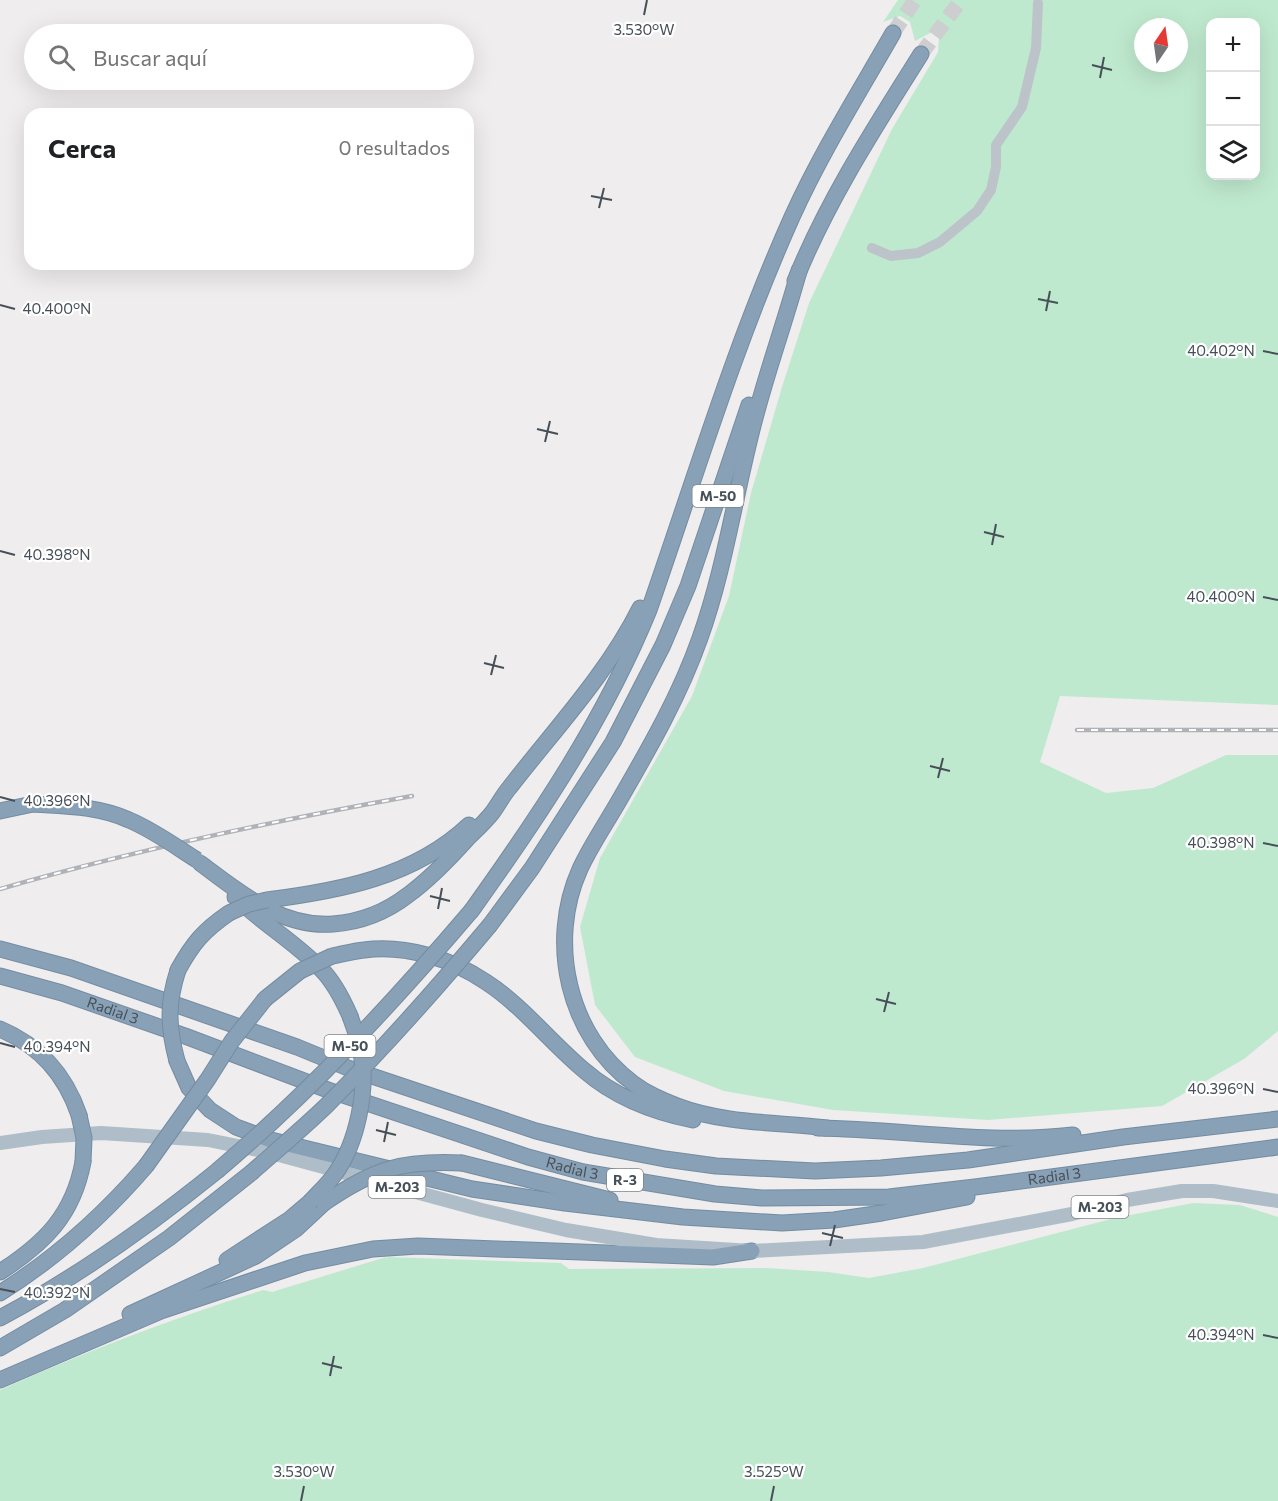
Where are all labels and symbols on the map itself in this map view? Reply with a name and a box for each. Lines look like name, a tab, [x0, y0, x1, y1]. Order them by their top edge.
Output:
north arrow	[1134, 18, 1188, 72]
text: 3.530°W	[613, 20, 675, 38]
text: 40.400°N	[23, 299, 91, 317]
text: 40.402°N	[1187, 341, 1255, 359]
road number: M-50	[692, 485, 744, 507]
text: 40.398°N	[23, 545, 91, 563]
text: 40.400°N	[1187, 587, 1255, 605]
text: 40.396°N	[23, 791, 91, 809]
text: 40.398°N	[1187, 833, 1255, 851]
street label: Radial 3	[85, 992, 141, 1027]
road number: M-50	[324, 1035, 376, 1057]
text: 40.394°N	[23, 1037, 91, 1055]
text: 40.396°N	[1187, 1079, 1255, 1097]
street label: Radial 3	[544, 1152, 600, 1182]
street label: Radial 3	[1027, 1163, 1082, 1188]
road number: R-3	[607, 1169, 643, 1191]
road number: M-203	[368, 1176, 426, 1198]
road number: M-203	[1072, 1196, 1128, 1218]
text: 40.392°N	[24, 1283, 90, 1301]
text: 40.394°N	[1187, 1325, 1255, 1343]
text: 3.530°W	[273, 1462, 335, 1480]
text: 3.525°W	[744, 1462, 804, 1480]

